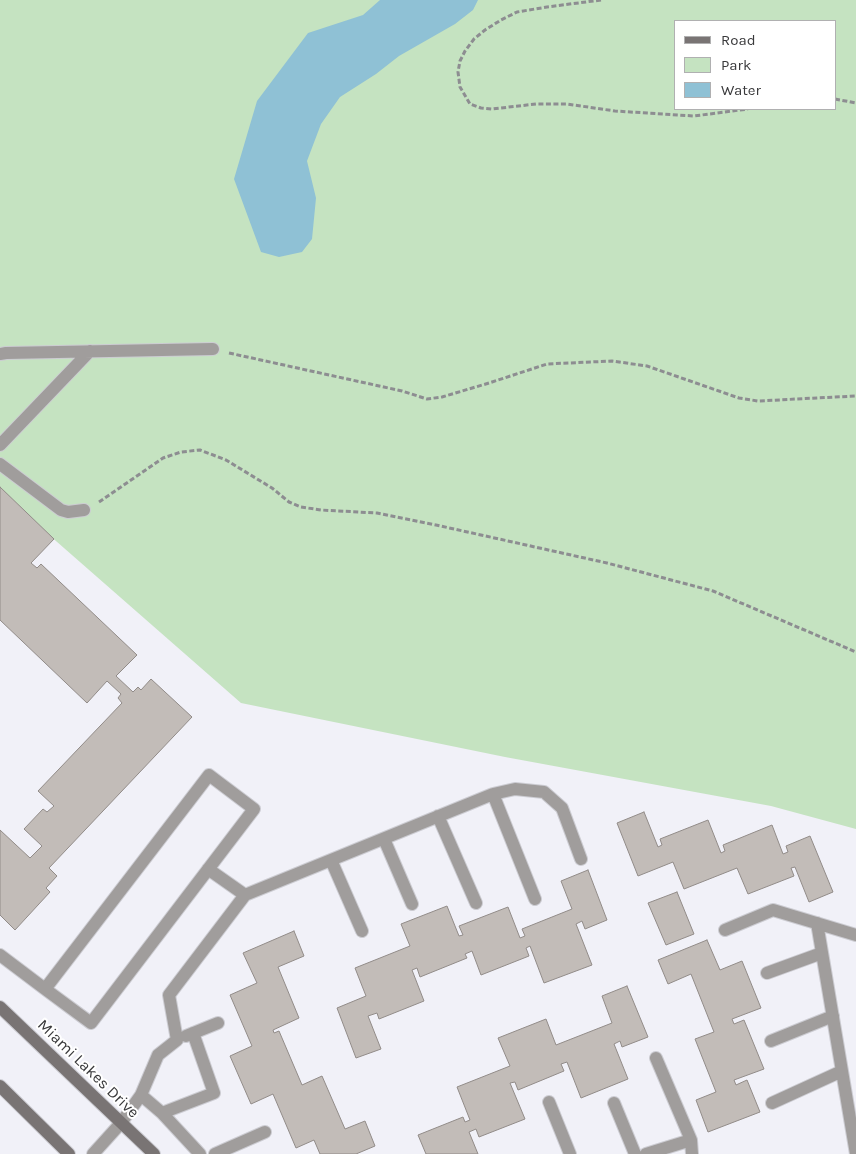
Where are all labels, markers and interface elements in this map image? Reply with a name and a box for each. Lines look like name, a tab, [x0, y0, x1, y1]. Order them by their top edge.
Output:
legend	[674, 20, 836, 110]
text: Road	[721, 31, 756, 49]
text: Park	[721, 56, 751, 74]
text: Water	[721, 81, 761, 99]
street label: Miami Lakes Drive	[33, 1016, 143, 1122]

